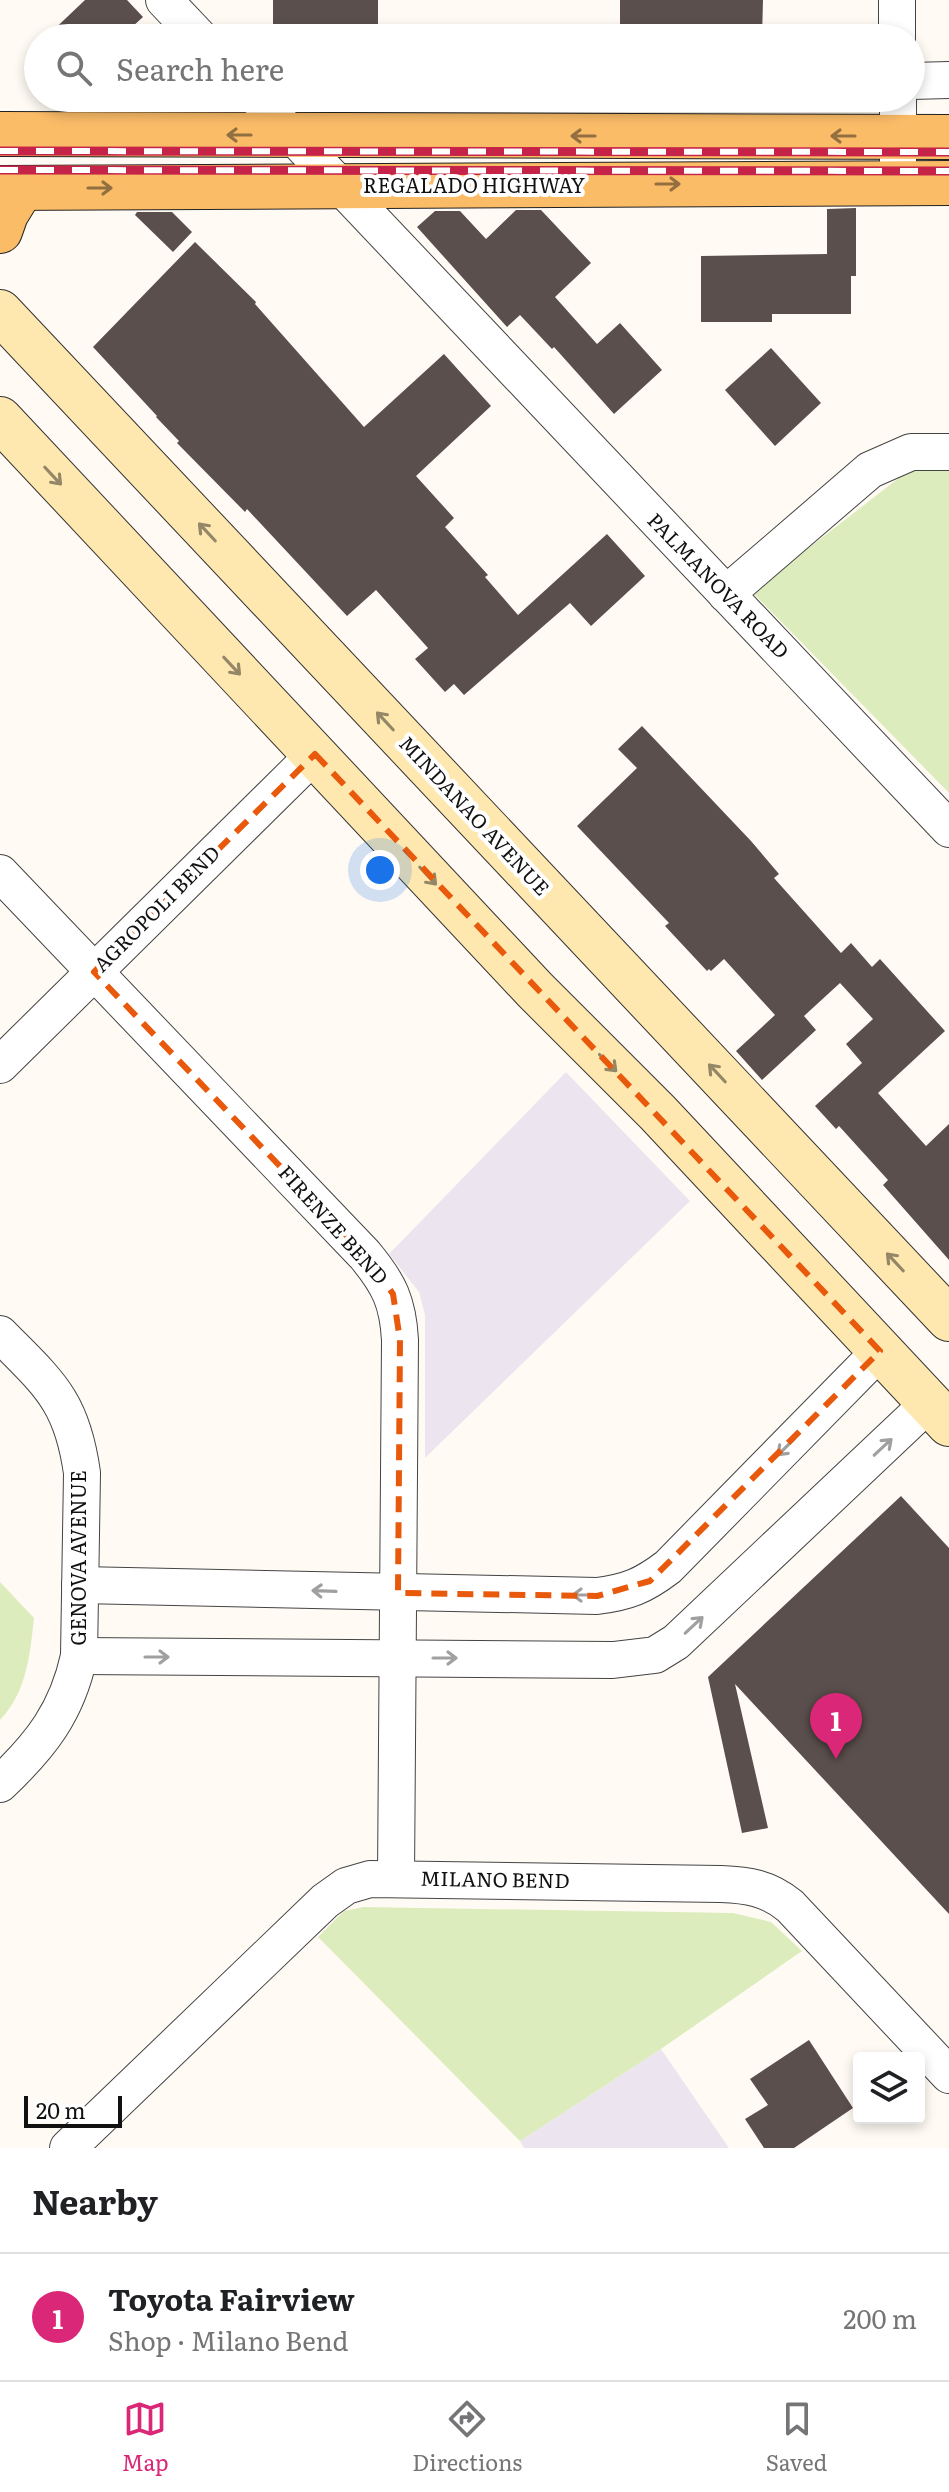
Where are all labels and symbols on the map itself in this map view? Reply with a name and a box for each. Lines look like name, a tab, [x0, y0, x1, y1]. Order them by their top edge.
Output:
one-way arrow	[226, 127, 253, 143]
one-way arrow	[570, 128, 597, 144]
one-way arrow	[830, 128, 857, 144]
street label: REGALADO HIGHWAY	[363, 169, 585, 199]
one-way arrow	[654, 177, 681, 192]
one-way arrow	[86, 180, 113, 196]
one-way arrow	[44, 466, 63, 486]
street label: PALMANOVA ROAD	[642, 505, 797, 664]
one-way arrow	[198, 522, 216, 542]
one-way arrow	[222, 655, 240, 675]
one-way arrow	[375, 711, 394, 731]
street label: MINDANAO AVENUE	[393, 728, 558, 901]
street label: AGROPOLI BEND	[85, 837, 226, 978]
your location	[360, 850, 400, 890]
one-way arrow	[419, 866, 438, 886]
one-way arrow	[599, 1053, 618, 1073]
one-way arrow	[708, 1064, 727, 1083]
street label: FIRENZE BEND	[272, 1157, 397, 1290]
one-way arrow	[886, 1252, 905, 1272]
one-way arrow	[777, 1437, 796, 1456]
one-way arrow	[873, 1437, 893, 1456]
street label: GENOVA AVENUE	[62, 1470, 92, 1646]
one-way arrow	[311, 1584, 338, 1599]
one-way arrow	[571, 1587, 598, 1603]
one-way arrow	[684, 1616, 704, 1635]
one-way arrow	[143, 1649, 170, 1665]
one-way arrow	[431, 1650, 458, 1666]
pin: 1	[810, 1693, 862, 1759]
street label: MILANO BEND	[420, 1862, 570, 1894]
scale bar	[24, 2092, 122, 2128]

